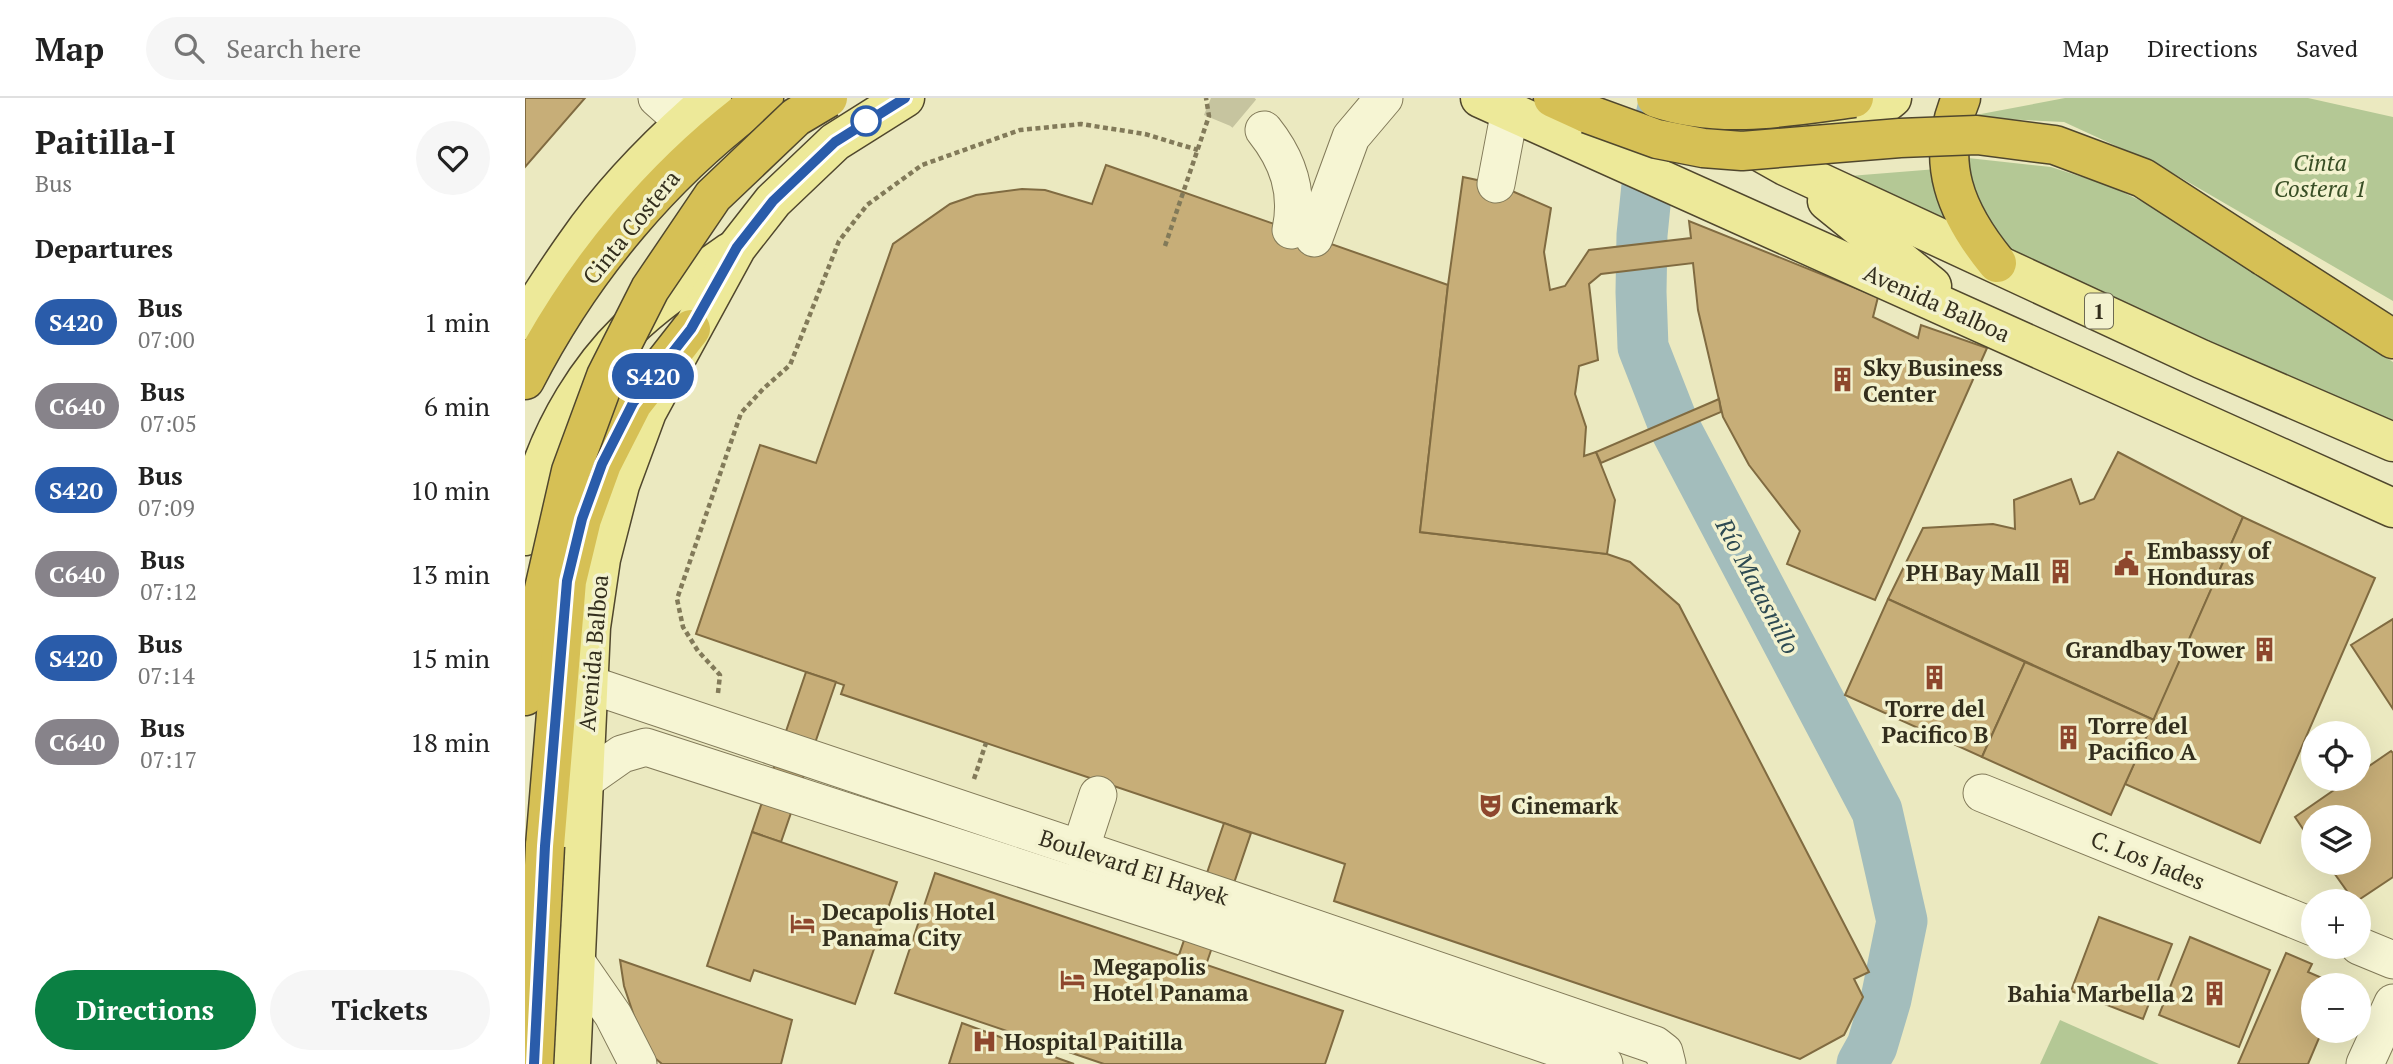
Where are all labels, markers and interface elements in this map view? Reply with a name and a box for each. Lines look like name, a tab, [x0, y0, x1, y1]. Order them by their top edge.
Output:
search box	[146, 17, 636, 80]
text: Map	[35, 27, 104, 70]
icon: search	[170, 29, 208, 67]
text: Search here	[226, 31, 361, 65]
text: Map	[2063, 32, 2109, 64]
text: Directions	[2147, 32, 2258, 64]
text: Saved	[2296, 32, 2358, 64]
unlabelled marker	[851, 106, 881, 136]
text: Paitilla-I	[35, 120, 176, 163]
button: heart	[416, 121, 490, 195]
park label: Cinta Costera 1	[2274, 147, 2366, 204]
street label: Cinta Costera	[575, 163, 687, 291]
text: Bus	[35, 168, 72, 199]
text: Departures	[35, 231, 173, 265]
street label: Avenida Balboa	[1859, 257, 2015, 349]
text: Bus	[138, 290, 183, 324]
road number: 1	[2085, 294, 2113, 328]
text: 1 min	[424, 305, 490, 339]
text: S420	[49, 306, 103, 338]
text: 07:00	[138, 324, 195, 355]
place label: Sky Business Center	[1863, 352, 2003, 409]
line badge: S420	[604, 353, 702, 399]
text: S420	[626, 360, 680, 392]
building icon: Sky Business Center	[1829, 366, 1857, 394]
text: Bus	[140, 374, 185, 408]
text: 6 min	[424, 389, 490, 423]
text: C640	[49, 390, 105, 422]
text: 07:05	[140, 408, 197, 439]
text: Bus	[138, 458, 183, 492]
text: 10 min	[410, 473, 490, 507]
text: S420	[49, 474, 103, 506]
text: 07:09	[138, 492, 195, 523]
water label: Río Matasnillo	[1708, 512, 1807, 660]
place label: Embassy of Honduras	[2147, 535, 2272, 592]
text: Bus	[140, 542, 185, 576]
public building icon: Embassy of Honduras	[2113, 549, 2141, 577]
text: 13 min	[410, 557, 490, 591]
place label: PH Bay Mall	[1906, 557, 2040, 588]
text: C640	[49, 558, 105, 590]
building icon: PH Bay Mall	[2046, 558, 2074, 586]
street label: Avenida Balboa	[571, 573, 615, 733]
text: 07:12	[140, 576, 197, 607]
text: Bus	[138, 626, 183, 660]
place label: Grandbay Tower	[2065, 634, 2245, 665]
building icon: Grandbay Tower	[2251, 635, 2279, 663]
text: 15 min	[410, 641, 490, 675]
text: S420	[49, 642, 103, 674]
text: 07:14	[138, 660, 195, 691]
building icon: Torre del Pacifico B	[1921, 664, 1949, 692]
place label: Torre del Pacifico B	[1882, 693, 1989, 750]
text: Bus	[140, 710, 185, 744]
place label: Torre del Pacifico A	[2088, 710, 2197, 767]
map controls	[2301, 721, 2371, 1043]
button: locate	[2301, 721, 2371, 791]
building icon: Torre del Pacifico A	[2054, 724, 2082, 752]
text: 18 min	[410, 725, 490, 759]
text: C640	[49, 726, 105, 758]
text: 07:17	[140, 744, 197, 775]
place label: Cinemark	[1511, 790, 1619, 821]
theatre icon: Cinemark	[1477, 791, 1505, 819]
button: layers	[2301, 805, 2371, 875]
street label: Boulevard El Hayek	[1035, 822, 1233, 912]
street label: C. Los Jades	[2086, 823, 2210, 897]
button: +	[2301, 889, 2371, 959]
place label: Decapolis Hotel Panama City	[822, 896, 996, 953]
hotel icon: Decapolis Hotel Panama City	[788, 910, 816, 938]
place label: Megapolis Hotel Panama	[1093, 951, 1249, 1008]
hotel icon: Megapolis Hotel Panama	[1059, 965, 1087, 993]
button: Directions	[35, 970, 256, 1050]
button: Tickets	[270, 970, 490, 1050]
button: −	[2301, 973, 2371, 1043]
place label: Bahia Marbella 2	[2008, 978, 2194, 1009]
building icon: Bahia Marbella 2	[2200, 979, 2228, 1007]
place label: Hospital Paitilla	[1004, 1026, 1183, 1057]
hospital icon: Hospital Paitilla	[970, 1027, 998, 1055]

